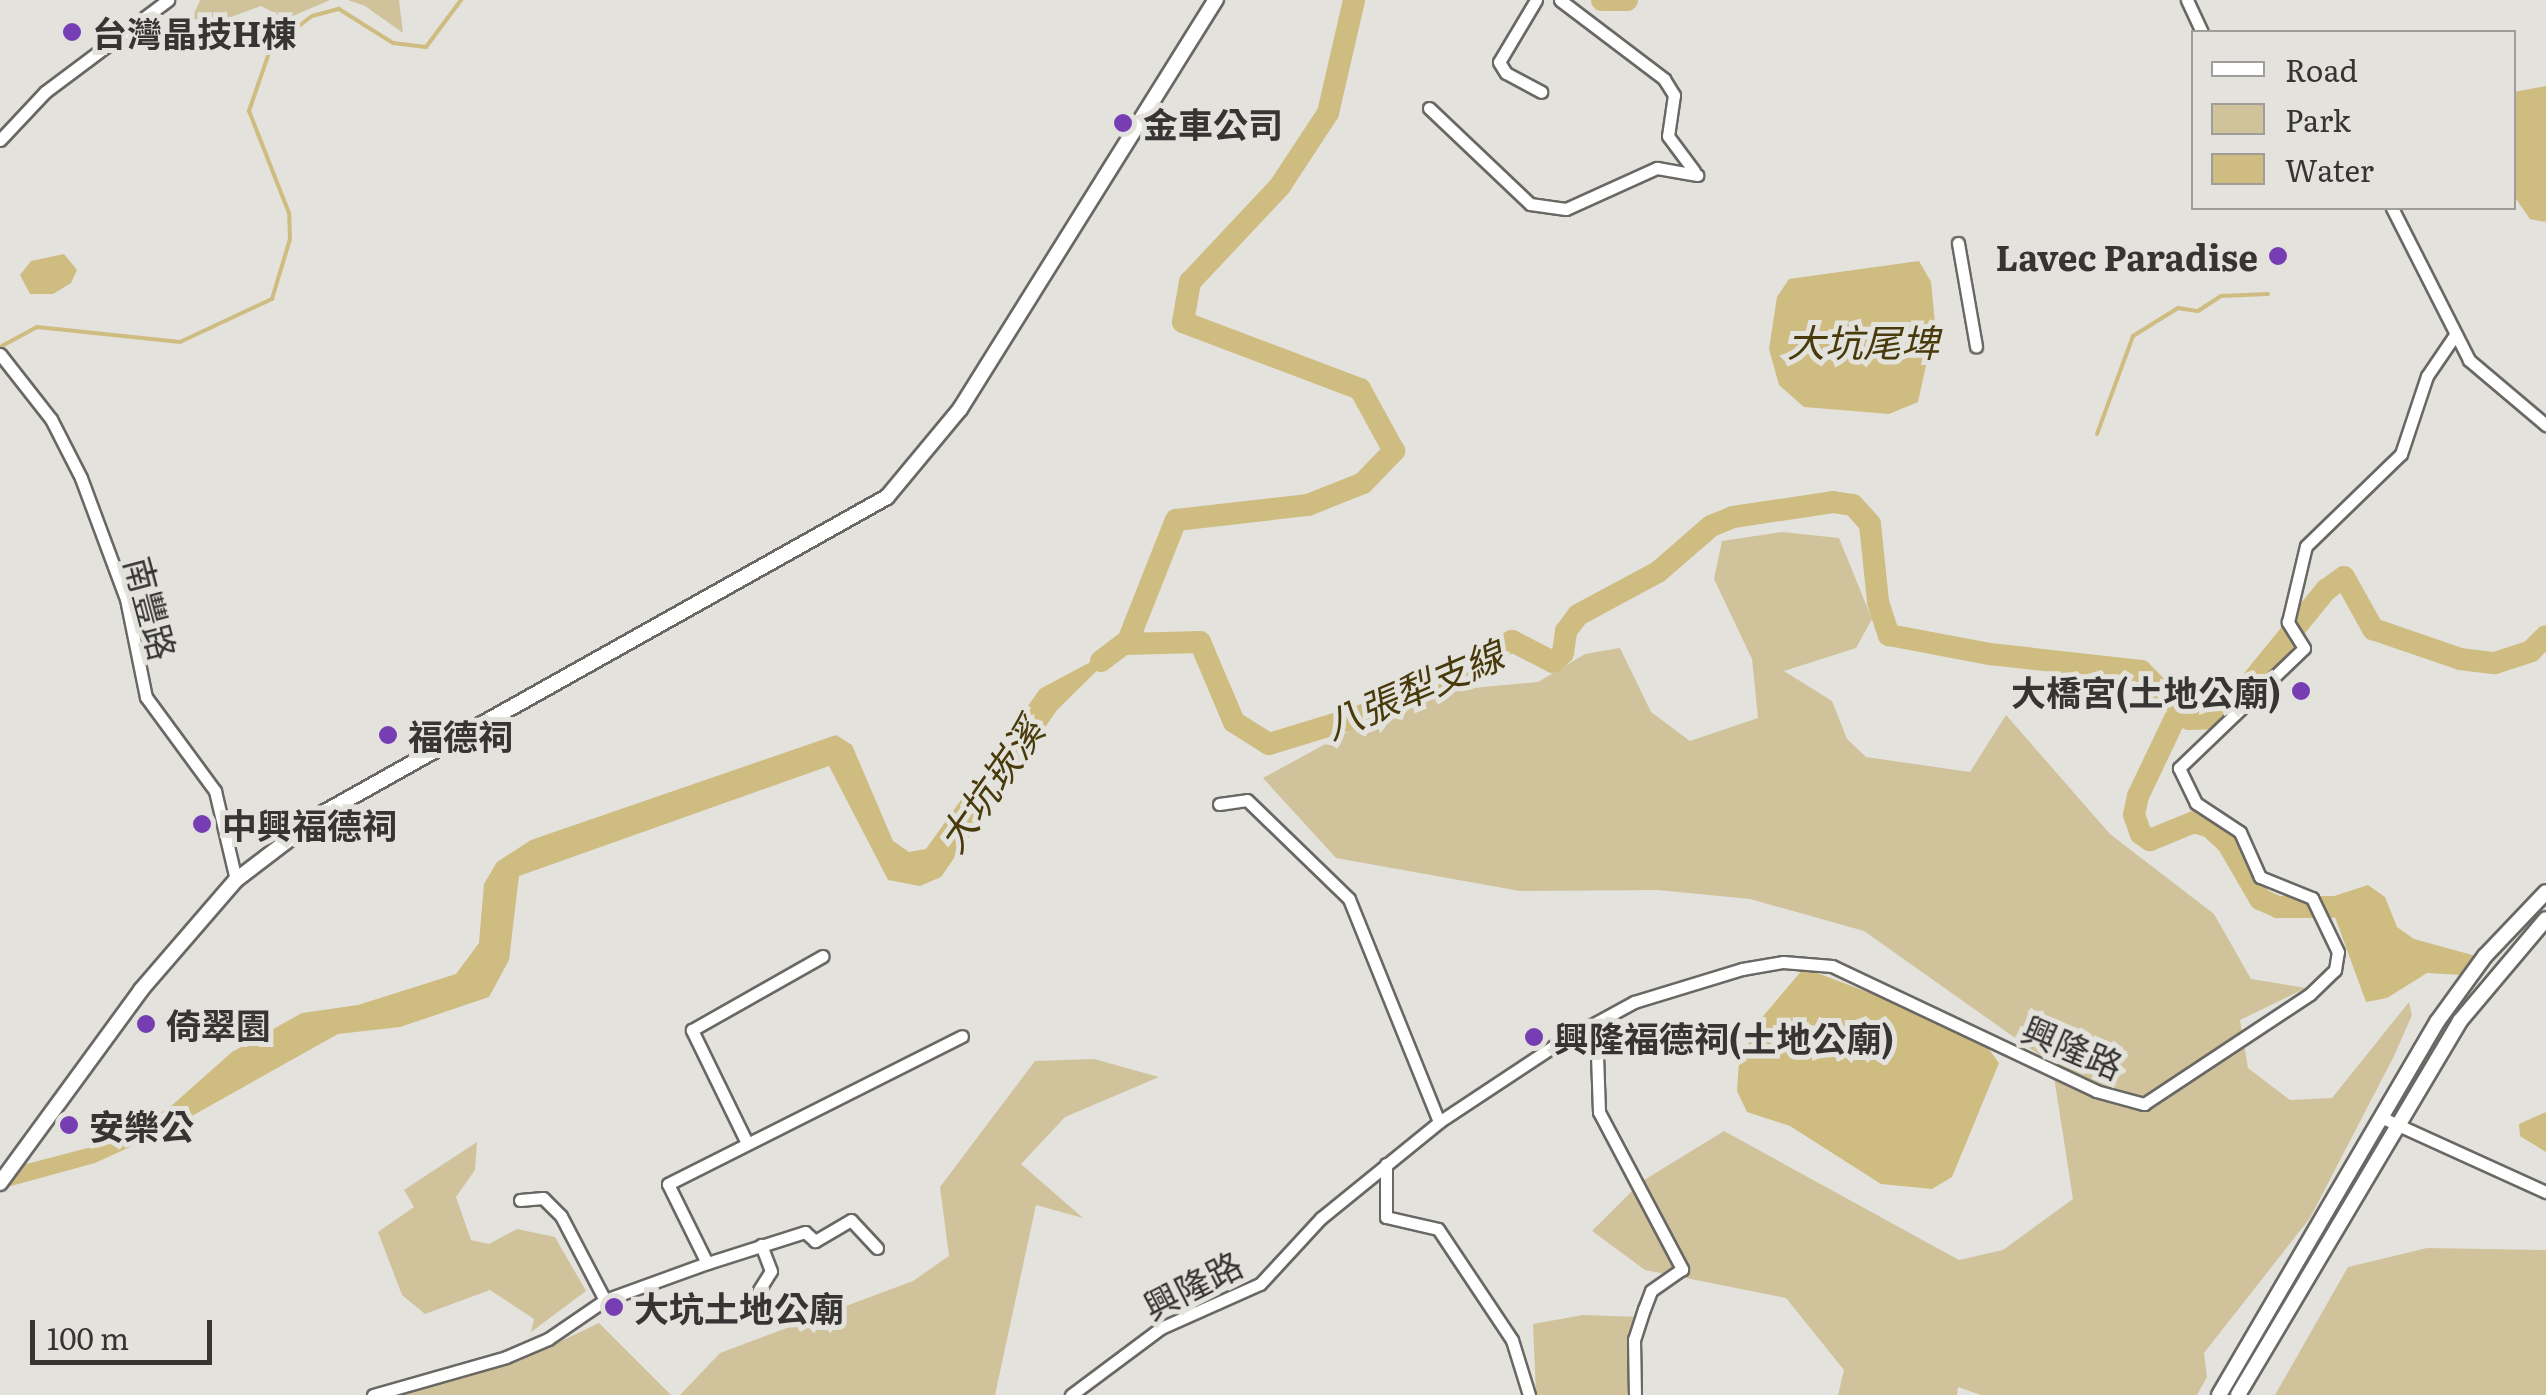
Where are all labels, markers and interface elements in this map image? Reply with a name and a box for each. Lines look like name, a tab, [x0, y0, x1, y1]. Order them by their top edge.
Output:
place label: 台灣晶技H棟	[92, 11, 296, 53]
marker: 台灣晶技H棟	[61, 21, 83, 43]
legend	[2191, 30, 2516, 210]
text: Road	[2285, 47, 2358, 91]
text: Park	[2285, 97, 2351, 141]
place label: 金車公司	[1143, 102, 1283, 144]
marker: 金車公司	[1112, 112, 1134, 134]
text: Water	[2285, 147, 2374, 191]
place label: Lavec Paradise	[1995, 235, 2258, 277]
marker: Lavec Paradise	[2267, 245, 2289, 267]
water label: 大坑尾埤	[1787, 318, 1939, 364]
street label: 南豐路	[118, 552, 186, 664]
water label: 八張犁支線	[1317, 630, 1509, 746]
place label: 大橋宮(土地公廟)	[2011, 670, 2281, 712]
marker: 大橋宮(土地公廟)	[2290, 680, 2312, 702]
water label: 大坑崁溪	[927, 709, 1051, 859]
place label: 福德祠	[408, 714, 513, 756]
marker: 福德祠	[377, 724, 399, 746]
place label: 中興福德祠	[222, 803, 397, 845]
marker: 中興福德祠	[191, 813, 213, 835]
place label: 倚翠園	[166, 1003, 271, 1045]
street label: 興隆路	[2016, 1006, 2130, 1086]
marker: 倚翠園	[135, 1013, 157, 1035]
place label: 興隆福德祠(土地公廟)	[1554, 1016, 1894, 1058]
marker: 興隆福德祠(土地公廟)	[1523, 1026, 1545, 1048]
place label: 安樂公	[89, 1104, 194, 1146]
marker: 安樂公	[58, 1114, 80, 1136]
street label: 興隆路	[1136, 1241, 1248, 1327]
place label: 大坑土地公廟	[634, 1286, 844, 1328]
marker: 大坑土地公廟	[603, 1296, 625, 1318]
scale bar	[35, 1300, 218, 1362]
text: 100 m	[47, 1315, 129, 1359]

